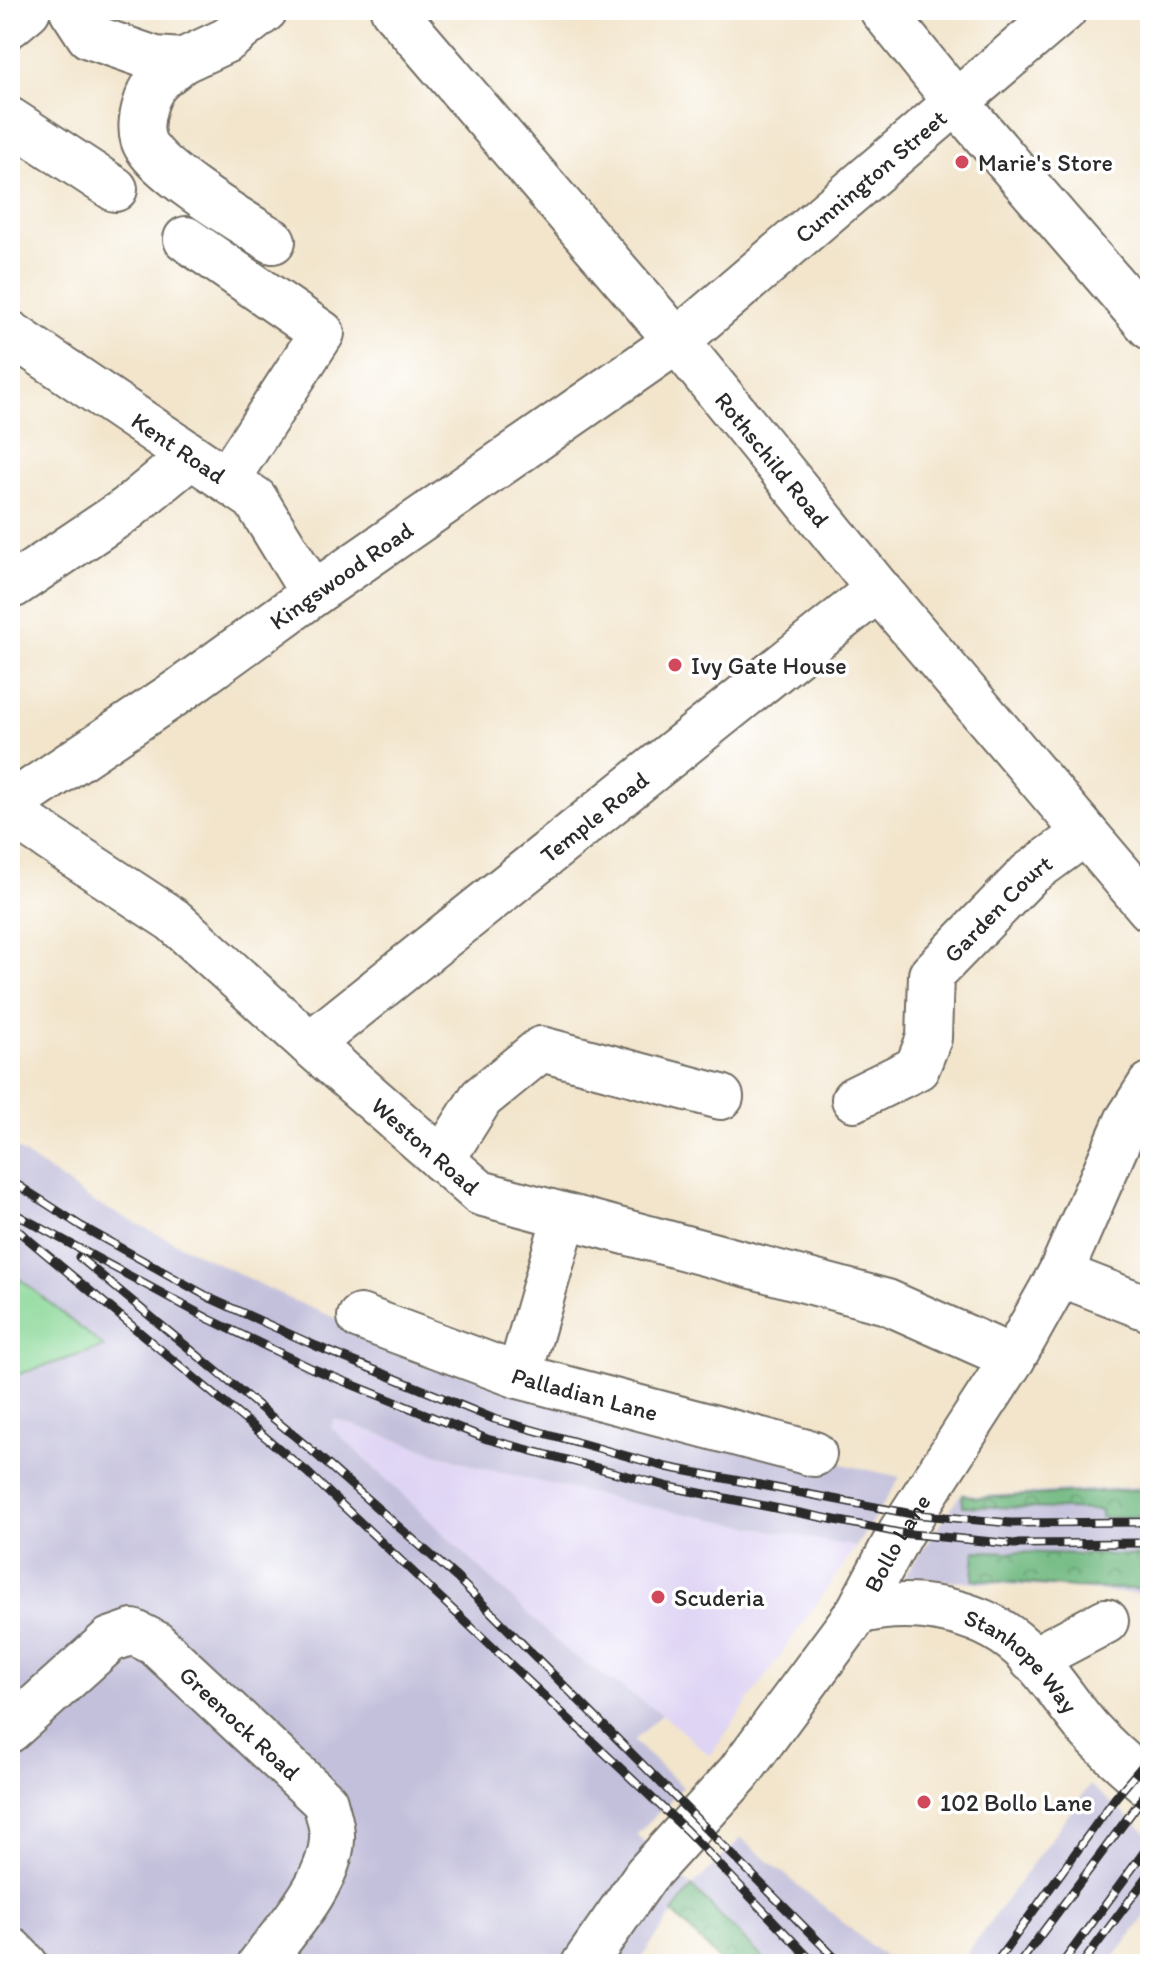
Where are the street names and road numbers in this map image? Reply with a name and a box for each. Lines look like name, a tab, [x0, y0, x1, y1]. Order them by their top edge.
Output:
street label: Cunnington Street	[788, 103, 952, 249]
street label: Rothschild Road	[709, 385, 836, 533]
street label: Kent Road	[126, 405, 231, 490]
street label: Kingswood Road	[264, 515, 418, 635]
street label: Temple Road	[534, 764, 654, 869]
street label: Garden Court	[937, 848, 1057, 968]
street label: Weston Road	[366, 1090, 486, 1201]
street label: Palladian Lane	[508, 1360, 661, 1427]
street label: Bollo Lane	[857, 1488, 936, 1597]
street label: Stanhope Way	[961, 1602, 1085, 1719]
street label: Greenock Road	[174, 1659, 306, 1786]

